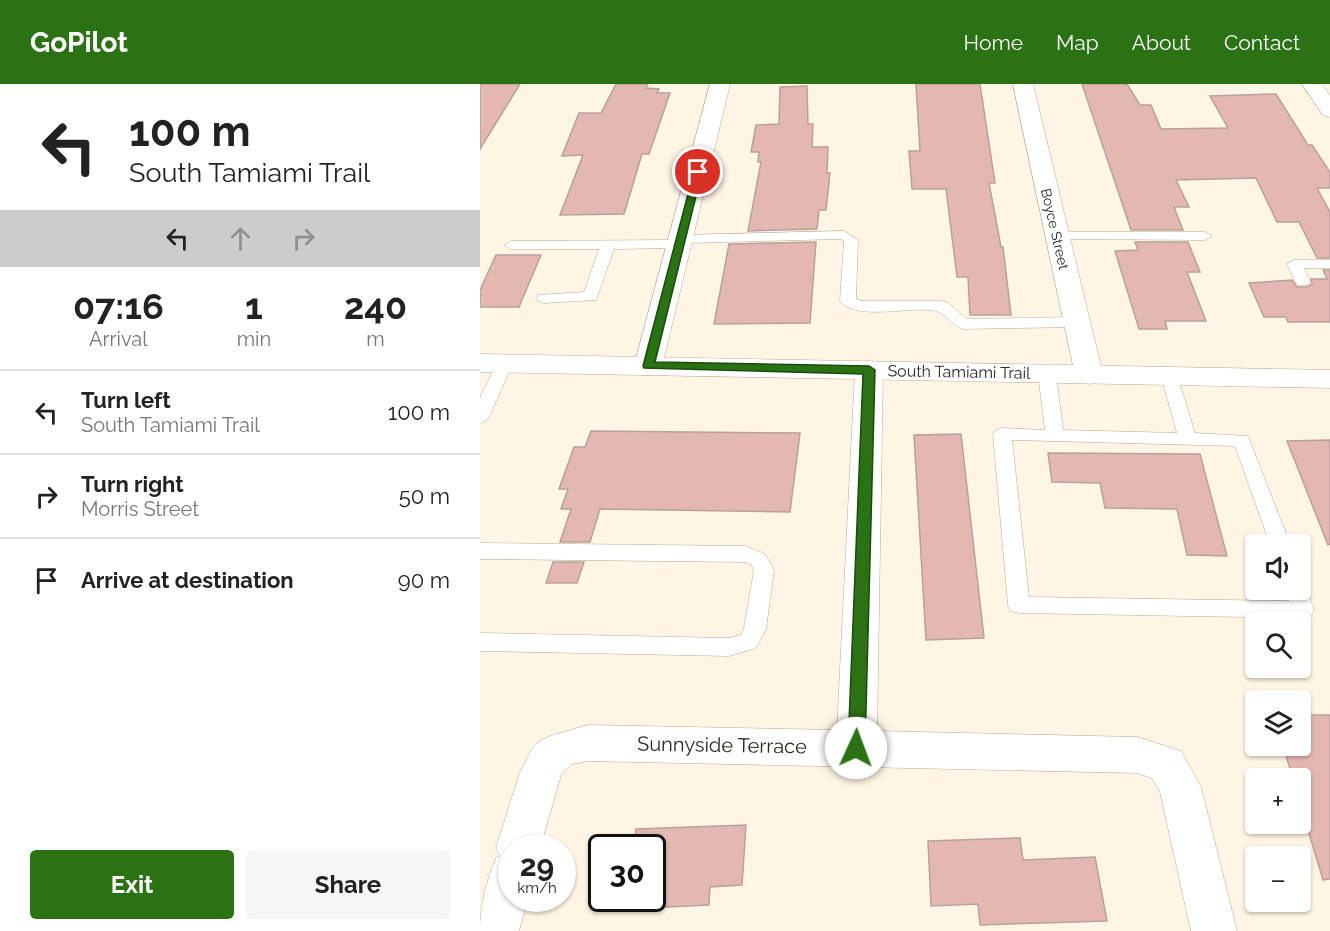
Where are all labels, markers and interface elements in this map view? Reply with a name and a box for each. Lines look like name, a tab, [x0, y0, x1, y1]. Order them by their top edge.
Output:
text: GoPilot	[30, 26, 128, 59]
text: Home	[964, 30, 1023, 55]
text: Map	[1056, 30, 1099, 55]
text: About	[1132, 30, 1191, 55]
text: Contact	[1224, 30, 1300, 55]
text: 100 m	[129, 107, 251, 156]
icon: left	[30, 108, 108, 186]
pin	[672, 146, 723, 197]
icon: arrive	[681, 155, 714, 188]
text: South Tamiami Trail	[129, 157, 370, 188]
street label: Boyce Street	[1038, 187, 1072, 272]
icon: left	[161, 222, 194, 255]
icon: ahead	[224, 222, 257, 255]
icon: right	[287, 222, 320, 255]
text: 07:16	[73, 285, 164, 327]
text: 1	[245, 285, 263, 327]
text: 240	[344, 285, 407, 327]
text: Arrival	[89, 327, 148, 351]
text: min	[237, 327, 271, 351]
text: m	[366, 327, 385, 351]
street label: South Tamiami Trail	[887, 361, 1031, 383]
text: Turn left	[81, 387, 171, 413]
icon: left	[30, 396, 63, 429]
text: 100 m	[388, 399, 450, 425]
text: South Tamiami Trail	[81, 413, 260, 437]
text: Turn right	[81, 471, 184, 497]
icon: right	[30, 480, 63, 513]
text: 50 m	[399, 483, 450, 509]
text: Morris Street	[81, 497, 199, 521]
map controls	[1245, 534, 1311, 912]
button: sound	[1245, 534, 1311, 600]
icon: arrive	[30, 564, 63, 597]
text: Arrive at destination	[81, 567, 294, 593]
text: 90 m	[398, 567, 450, 593]
button: search	[1245, 612, 1311, 678]
button: layers	[1245, 690, 1311, 756]
position arrow	[824, 716, 888, 780]
street label: Sunnyside Terrace	[637, 732, 807, 758]
button: +	[1245, 768, 1311, 834]
speed limit sign: 30	[588, 834, 666, 912]
button: −	[1245, 846, 1311, 912]
text: 29	[520, 848, 554, 883]
button: Exit	[30, 850, 234, 919]
button: Share	[246, 850, 450, 919]
text: km/h	[517, 879, 557, 897]

